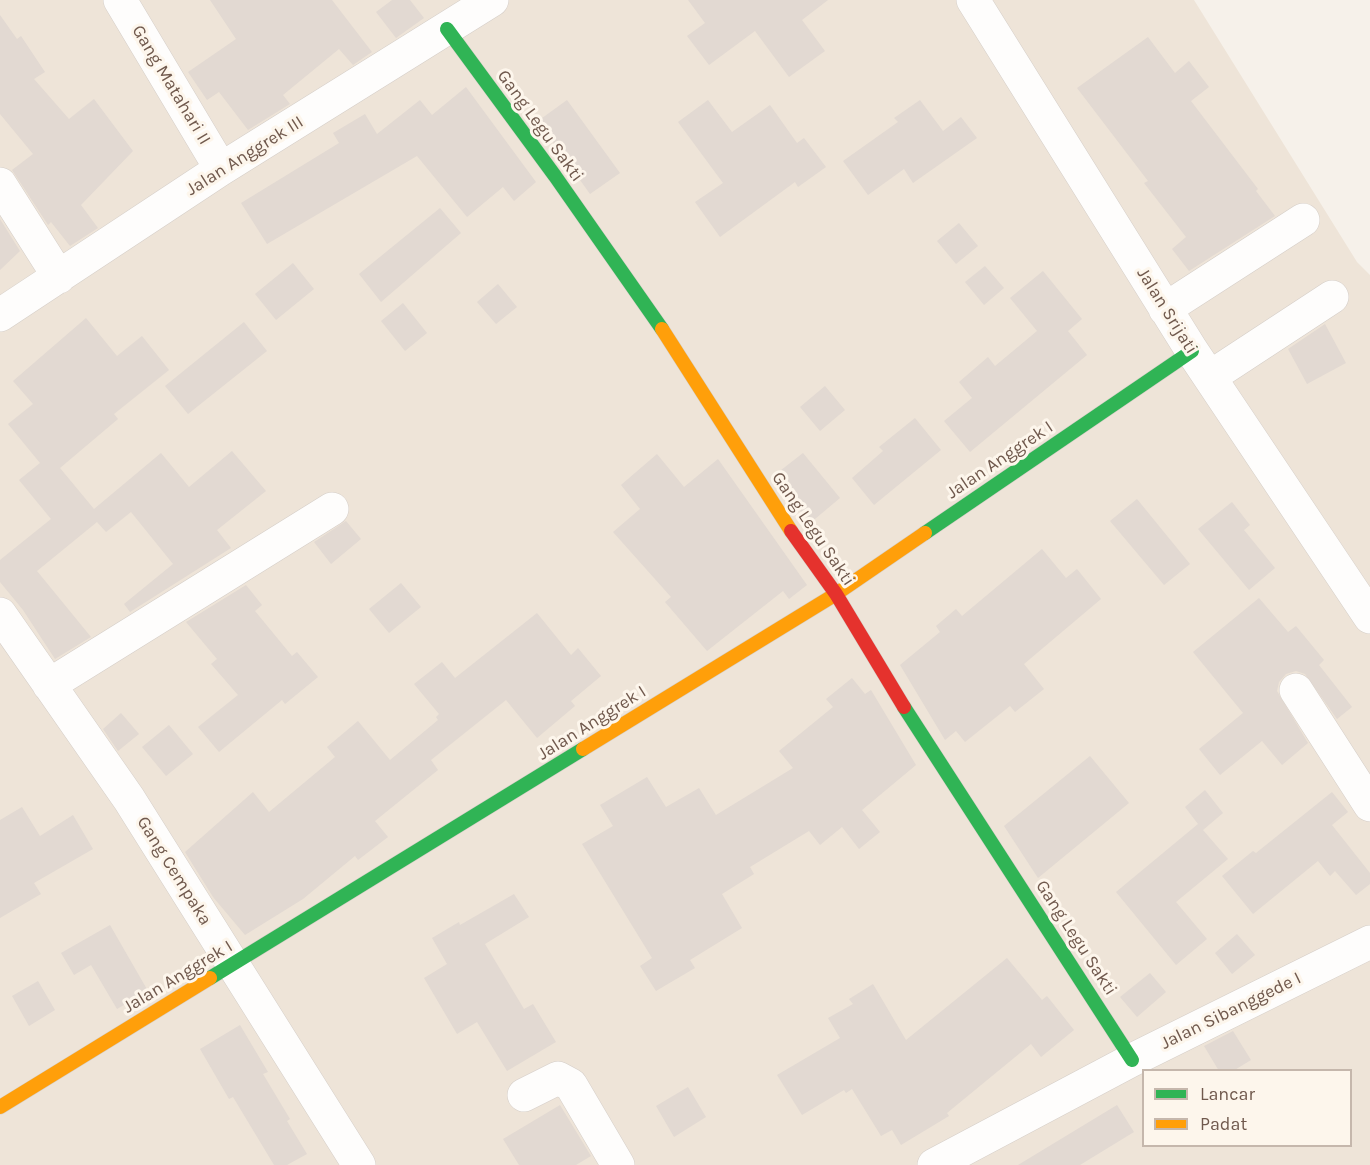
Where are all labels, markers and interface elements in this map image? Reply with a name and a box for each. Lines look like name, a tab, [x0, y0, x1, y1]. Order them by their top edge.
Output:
street label: Gang Matahari II	[127, 21, 215, 149]
street label: Gang Legu Sakti	[492, 66, 588, 186]
street label: Jalan Anggrek III	[182, 111, 308, 201]
street label: Jalan Srijati	[1132, 264, 1202, 358]
street label: Jalan Anggrek I	[943, 416, 1057, 504]
street label: Gang Legu Sakti	[767, 468, 859, 590]
street label: Jalan Anggrek I	[534, 681, 650, 765]
street label: Gang Cempaka	[132, 813, 216, 929]
street label: Gang Legu Sakti	[1031, 876, 1121, 1000]
street label: Jalan Anggrek I	[119, 936, 237, 1018]
street label: Jalan Sibanggede I	[1157, 968, 1305, 1054]
legend	[1142, 1069, 1352, 1147]
text: Lancar	[1200, 1083, 1255, 1105]
text: Padat	[1200, 1113, 1247, 1135]

